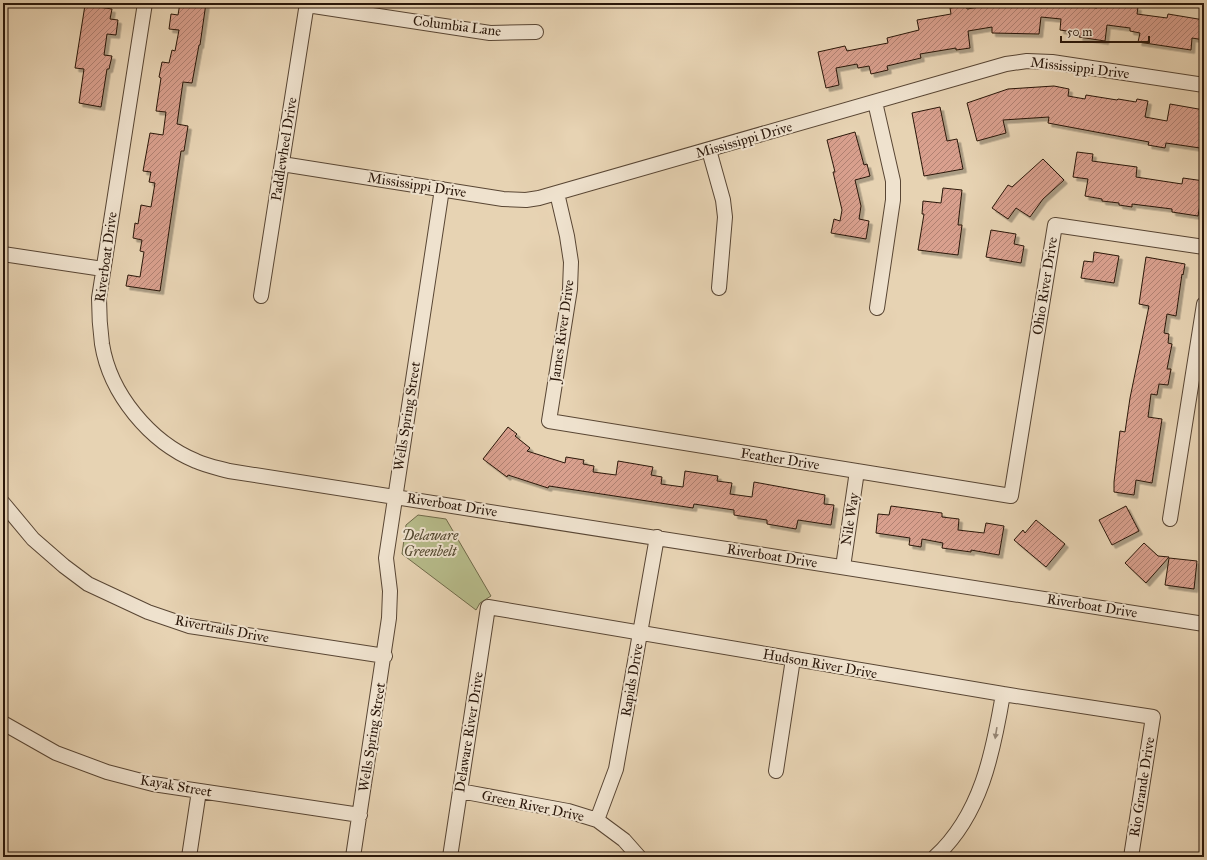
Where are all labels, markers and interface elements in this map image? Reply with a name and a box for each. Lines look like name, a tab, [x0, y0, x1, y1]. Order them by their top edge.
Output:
street label: Columbia Lane	[412, 12, 502, 40]
scale bar	[1061, 18, 1149, 44]
text: 50 m	[1067, 25, 1092, 39]
street label: Mississippi Drive	[1030, 53, 1131, 83]
street label: Paddlewheel Drive	[267, 96, 301, 202]
street label: Mississippi Drive	[694, 118, 794, 162]
street label: Mississippi Drive	[366, 169, 468, 201]
street label: Riverboat Drive	[91, 210, 121, 303]
street label: Ohio River Drive	[1029, 236, 1061, 336]
street label: James River Drive	[546, 278, 579, 386]
street label: Wells Spring Street	[390, 360, 424, 472]
street label: Feather Drive	[739, 444, 821, 474]
street label: Riverboat Drive	[406, 489, 499, 521]
street label: Nile Way	[837, 491, 863, 547]
park label: Delaware Greenbelt	[402, 527, 459, 560]
street label: Riverboat Drive	[726, 540, 819, 572]
street label: Riverboat Drive	[1046, 590, 1139, 622]
street label: Rivertrails Drive	[174, 612, 271, 646]
street label: Rapids Drive	[617, 642, 647, 718]
street label: Hudson River Drive	[761, 646, 879, 682]
street label: Delaware River Drive	[451, 670, 487, 794]
street label: Wells Spring Street	[355, 681, 389, 793]
one-way arrow	[993, 727, 999, 739]
street label: Rio Grande Drive	[1126, 736, 1158, 838]
street label: Kayak Street	[139, 771, 213, 801]
street label: Green River Drive	[480, 787, 586, 825]

